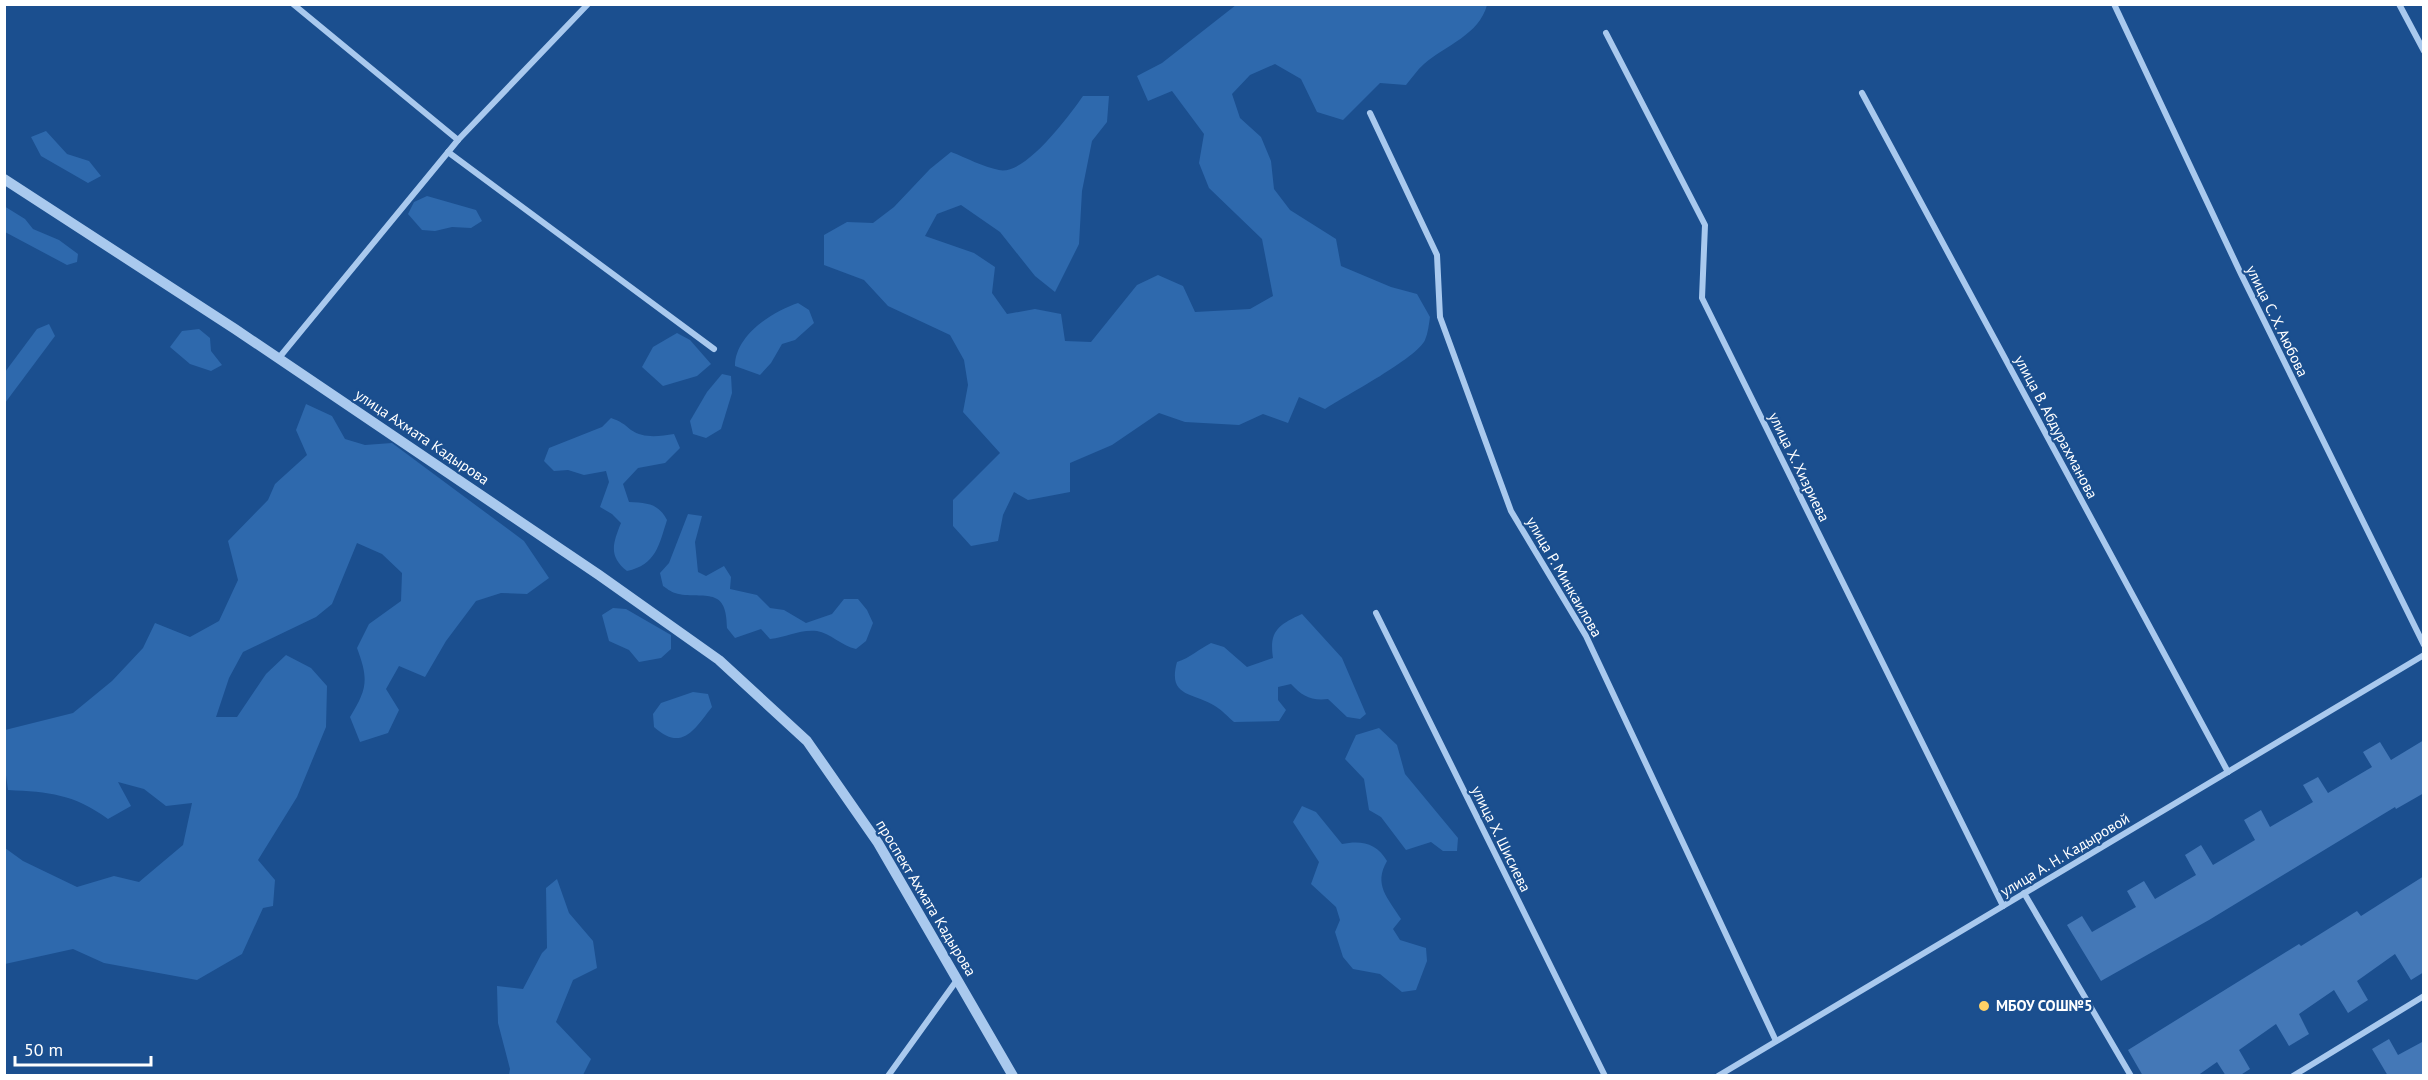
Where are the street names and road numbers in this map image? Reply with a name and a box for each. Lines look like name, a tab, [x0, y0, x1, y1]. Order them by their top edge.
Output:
street label: улица С. Х. Аюбова	[2242, 262, 2313, 380]
street label: улица В. Абдурахманова	[2011, 352, 2102, 502]
street label: улица Ахмата Кадырова	[351, 385, 493, 489]
street label: улица Х. Хизриева	[1765, 409, 1834, 525]
street label: улица Р. Минкаилова	[1522, 513, 1607, 640]
street label: улица Х. Шисиева	[1467, 783, 1535, 895]
street label: улица А. Н. Кадыровой	[1997, 808, 2133, 901]
street label: проспект Ахмата Кадырова	[872, 816, 981, 979]

